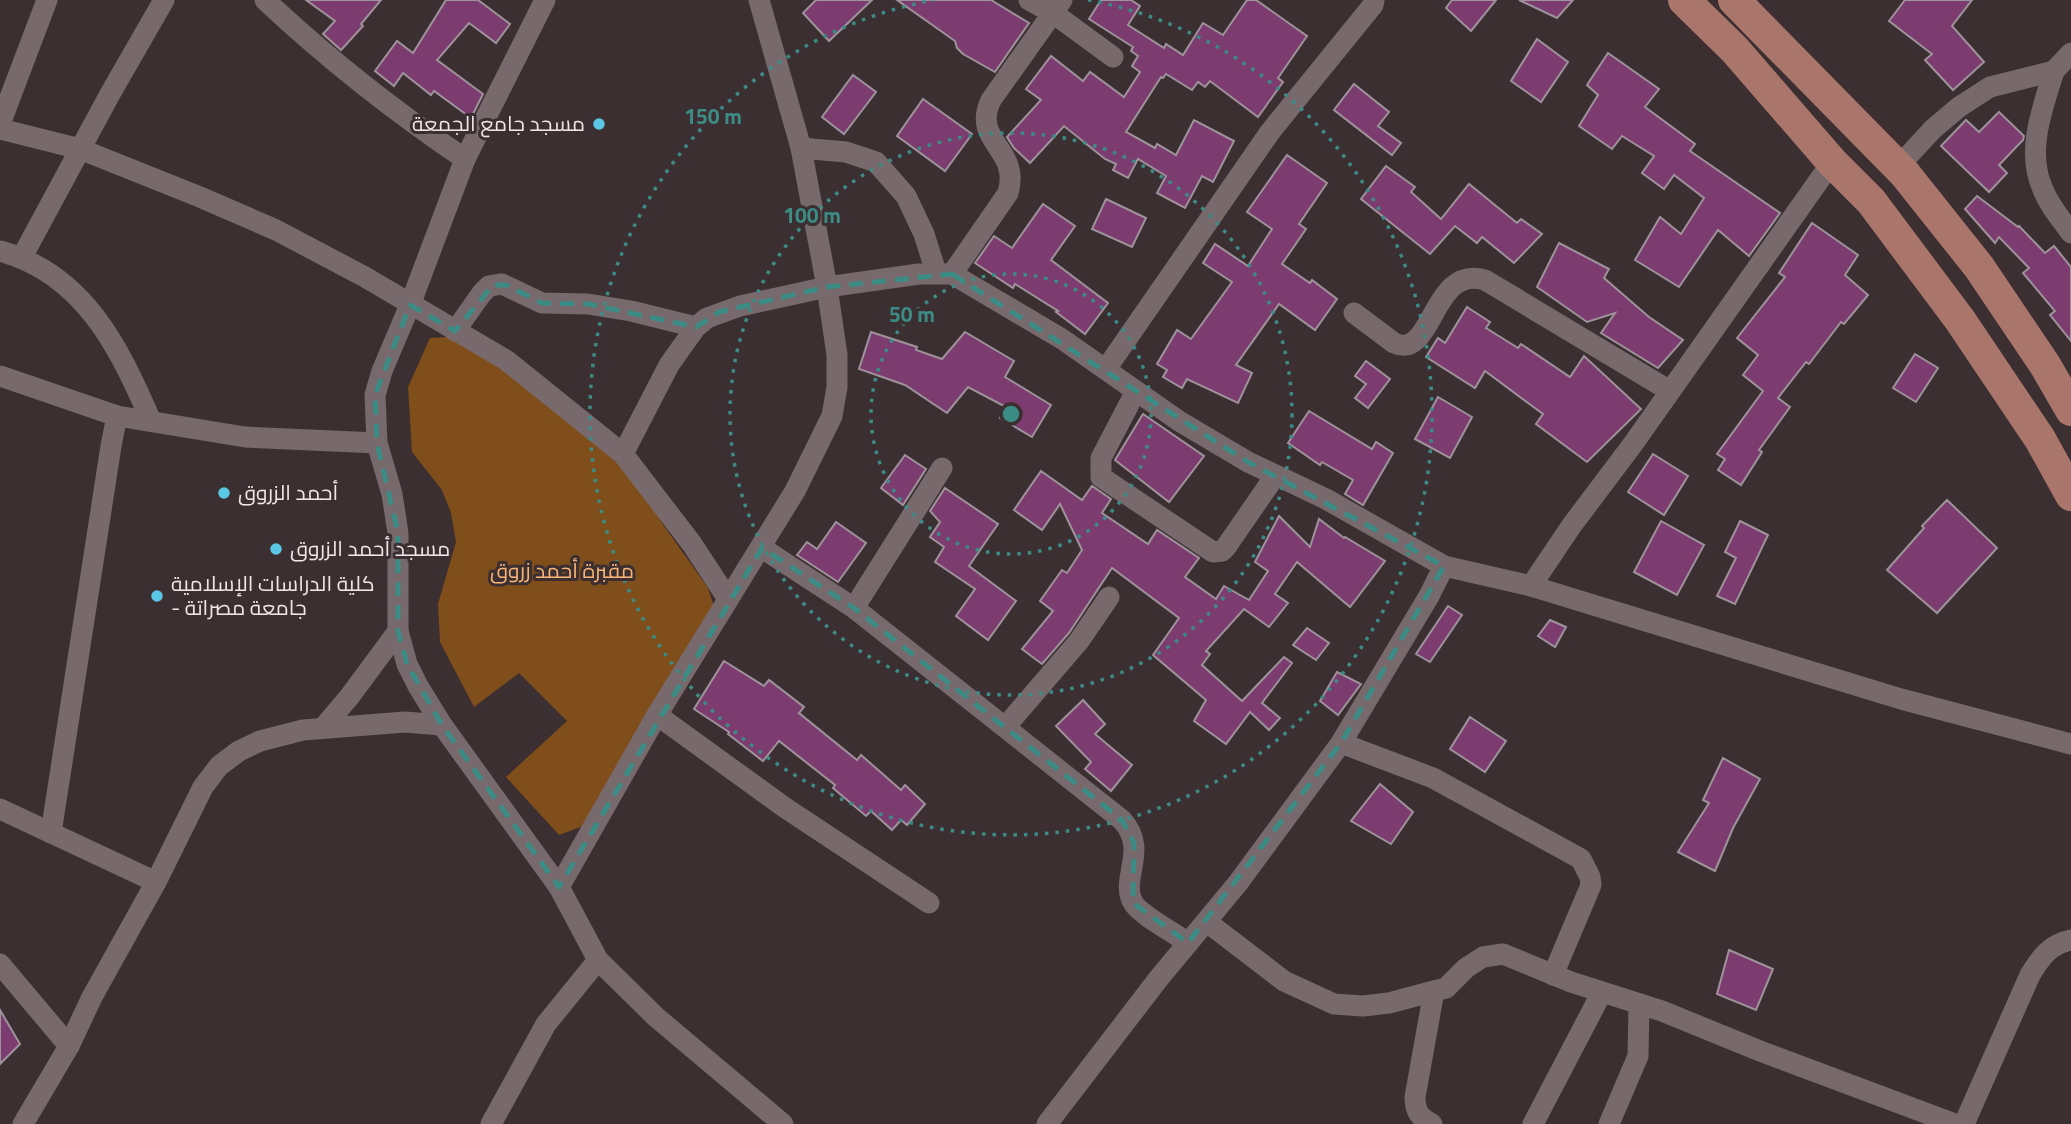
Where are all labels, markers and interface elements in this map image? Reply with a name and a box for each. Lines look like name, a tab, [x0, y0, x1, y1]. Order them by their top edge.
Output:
text: 150 m	[684, 100, 742, 132]
place label: مسجد جامع الجمعة	[412, 107, 585, 139]
marker: مسجد جامع الجمعة	[591, 116, 607, 132]
text: 100 m	[783, 199, 841, 231]
text: 50 m	[889, 298, 935, 330]
centre of rings	[999, 402, 1023, 426]
place label: أحمد الزروق	[238, 476, 338, 508]
marker: أحمد الزروق	[216, 485, 232, 501]
place label: مسجد أحمد الزروق	[290, 532, 450, 564]
marker: مسجد أحمد الزروق	[268, 541, 284, 557]
park label: مقبرة أحمد زروق	[490, 554, 634, 586]
place label: كلية الدراسات الإسلامية - جامعة مصراتة	[171, 567, 375, 623]
marker: كلية الدراسات الإسلامية - جامعة مصراتة	[149, 588, 165, 604]

